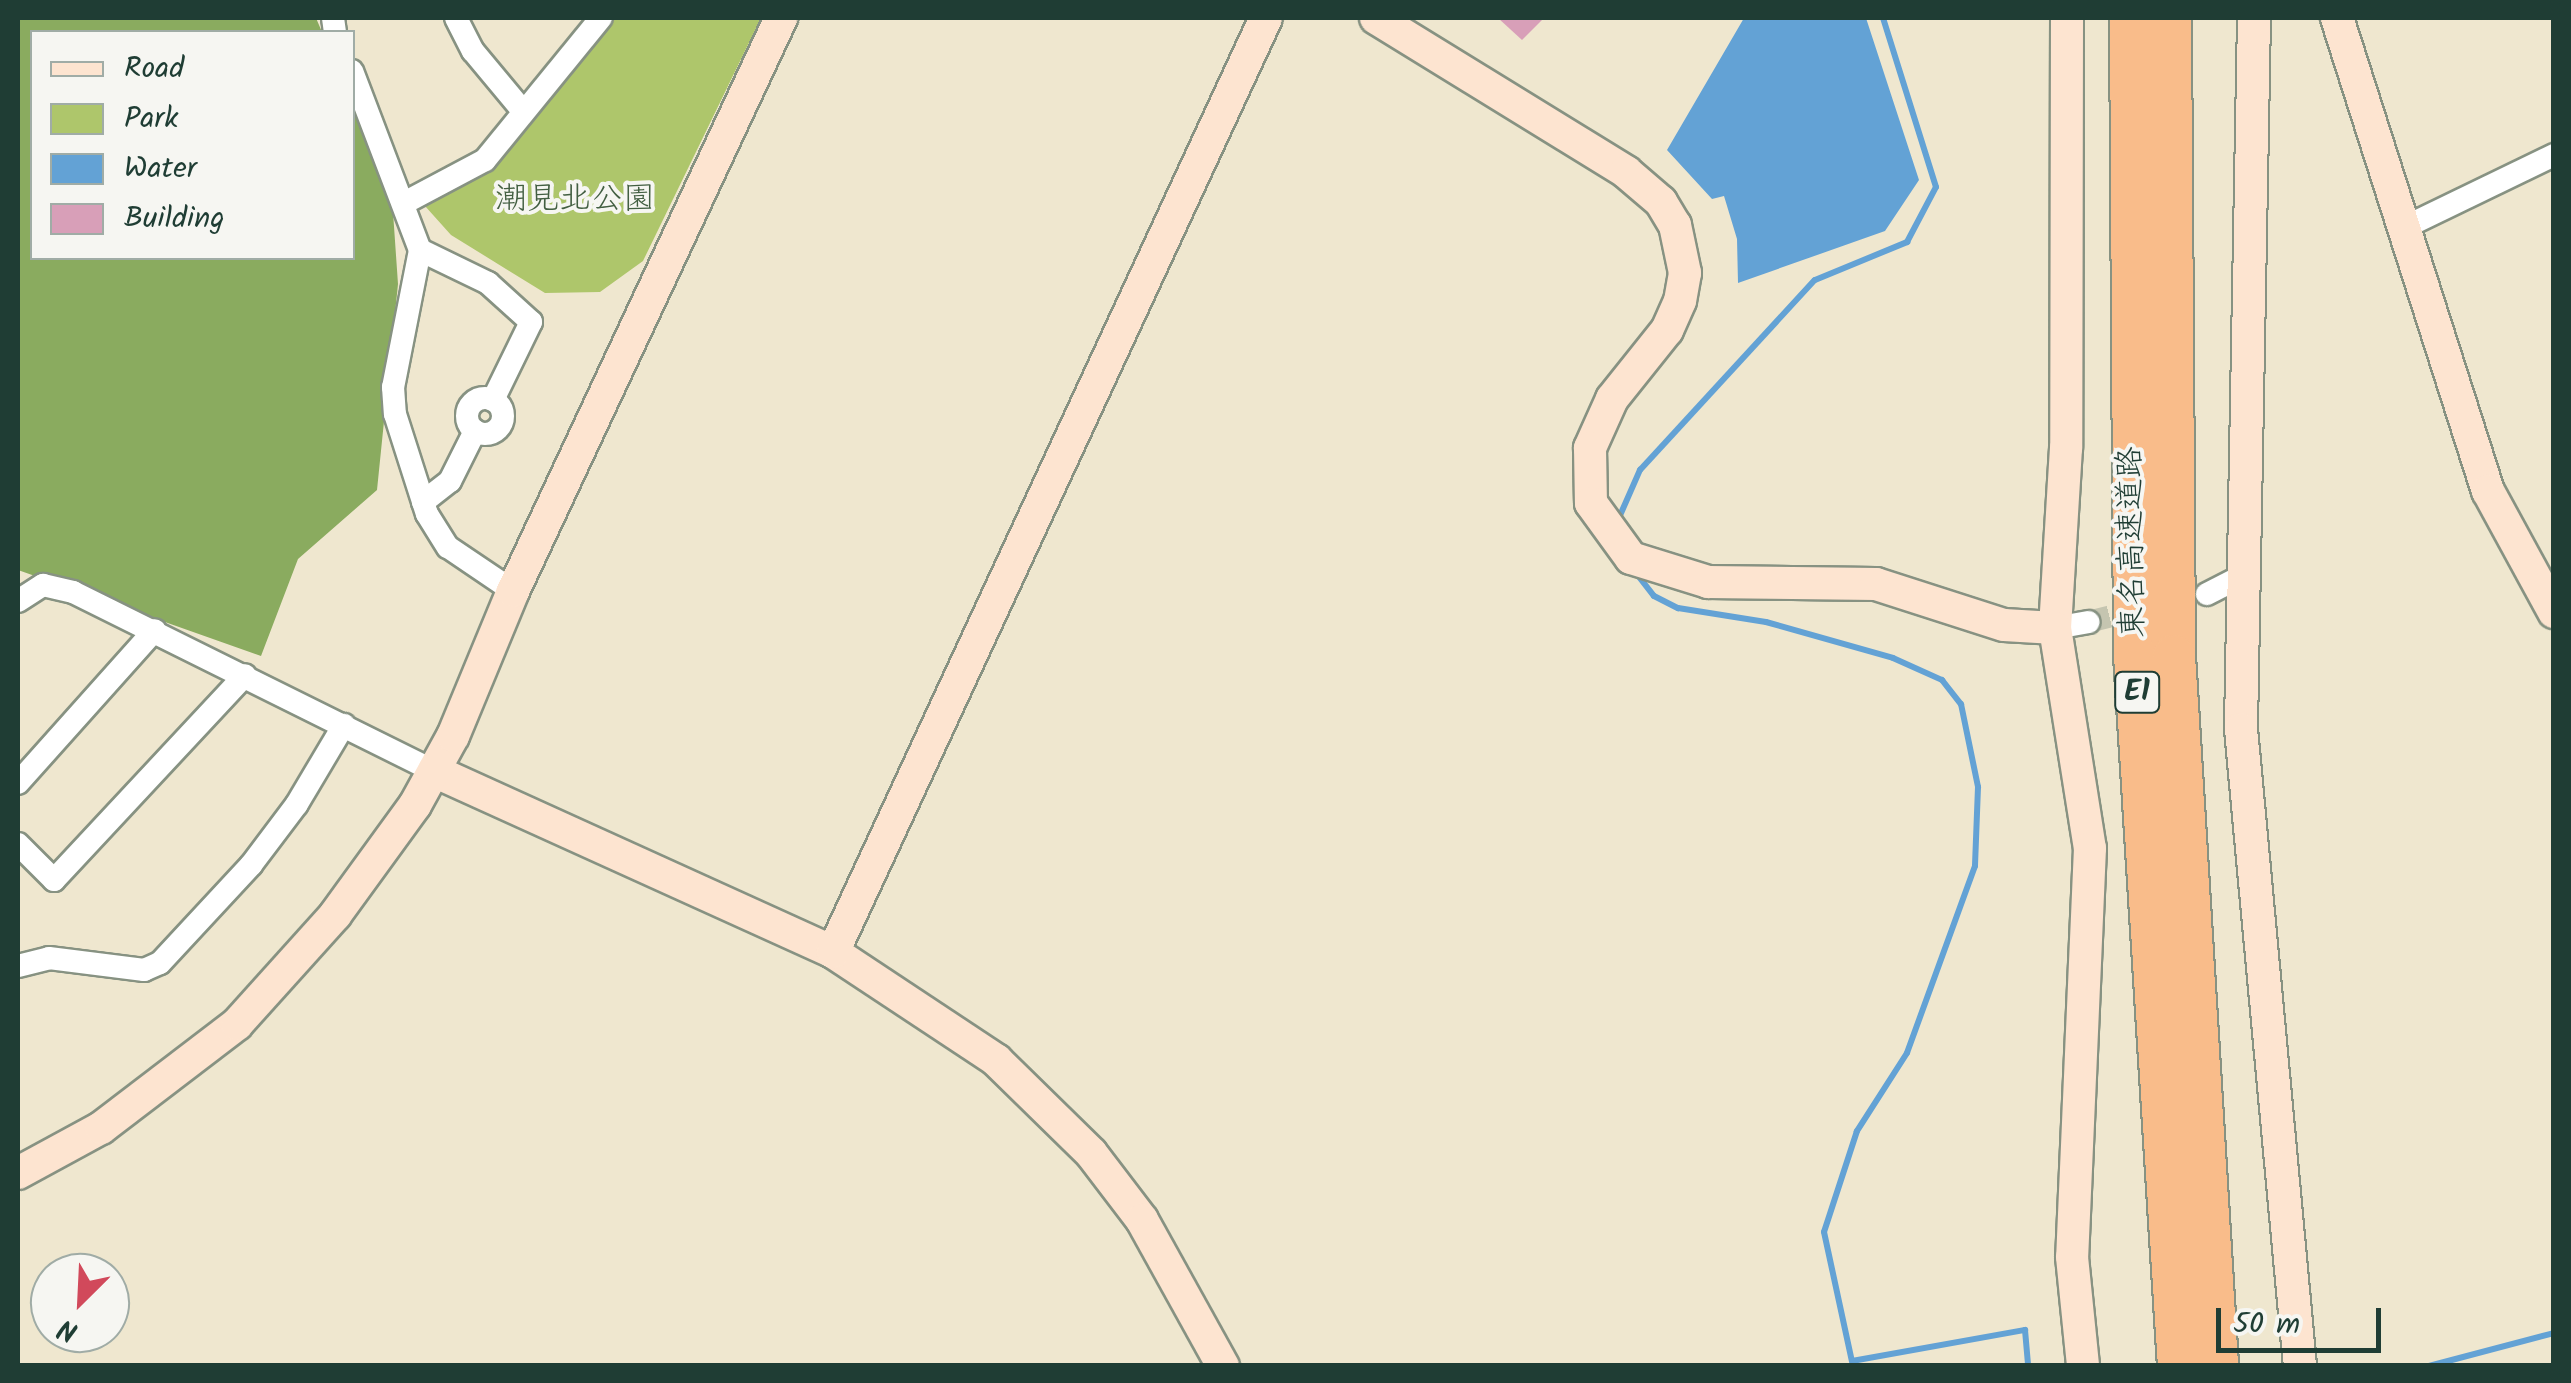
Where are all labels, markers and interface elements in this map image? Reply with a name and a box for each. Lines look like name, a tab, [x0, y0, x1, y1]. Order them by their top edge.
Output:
legend	[30, 30, 355, 260]
text: Road	[124, 45, 184, 93]
text: Park	[124, 95, 178, 143]
text: Water	[124, 145, 197, 193]
park label: 潮見北公園	[495, 181, 655, 219]
text: Building	[124, 195, 224, 243]
street label: 東名高速道路	[2112, 446, 2154, 638]
road number: E1	[2112, 667, 2162, 717]
north arrow	[30, 1253, 130, 1353]
scale bar	[2221, 1288, 2386, 1350]
text: 50 m	[2233, 1301, 2300, 1349]
text: N	[51, 1305, 86, 1353]

